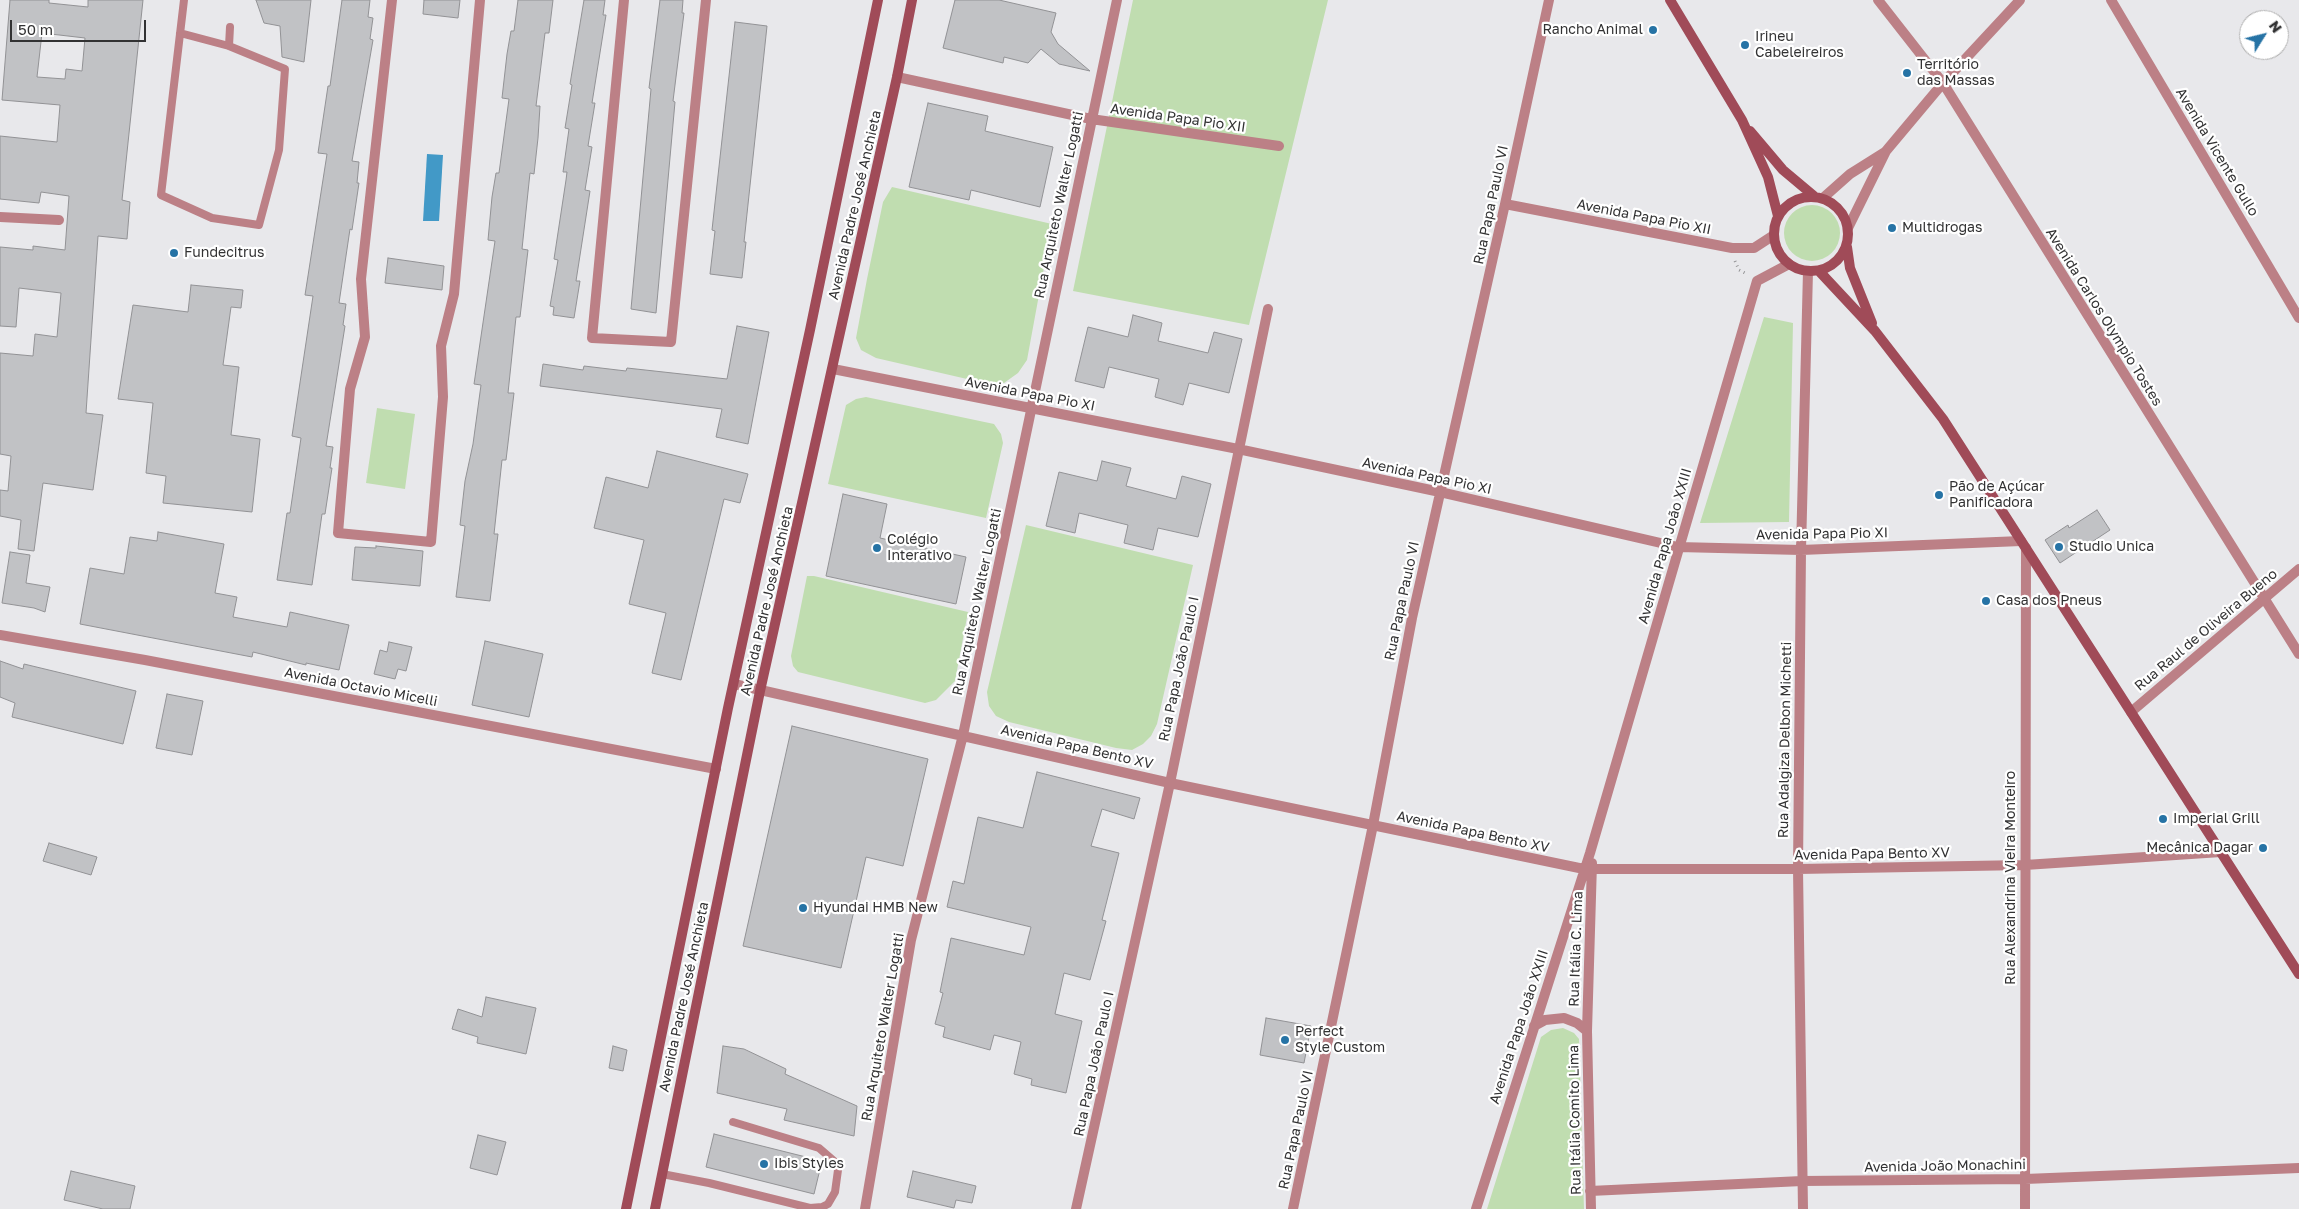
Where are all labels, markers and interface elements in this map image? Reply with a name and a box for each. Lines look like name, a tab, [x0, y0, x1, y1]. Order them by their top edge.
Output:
scale bar	[12, 10, 149, 42]
north arrow	[2239, 10, 2289, 60]
text: N	[2266, 17, 2286, 36]
text: 50 m	[18, 20, 53, 38]
place label: Rancho Animal	[1542, 22, 1643, 38]
marker: Rancho Animal	[1647, 24, 1659, 36]
place label: Irineu Cabeleireiros	[1755, 29, 1844, 62]
marker: Irineu Cabeleireiros	[1739, 39, 1751, 51]
place label: Território das Massas	[1917, 57, 1995, 90]
marker: Território das Massas	[1901, 67, 1913, 79]
street label: Avenida Vicente Gullo	[2172, 85, 2262, 219]
street label: Avenida Papa Pio XII	[1109, 100, 1247, 136]
street label: Avenida Padre José Anchieta	[825, 109, 885, 301]
street label: Rua Arquiteto Walter Logatti	[1031, 110, 1087, 300]
street label: Rua Papa Paulo VI	[1470, 144, 1512, 266]
street label: Avenida Papa Pio XII	[1575, 196, 1713, 238]
place label: Multidrogas	[1902, 220, 1982, 236]
marker: Multidrogas	[1886, 222, 1898, 234]
street label: Avenida Carlos Olympio Tostes	[2042, 225, 2166, 409]
place label: Fundecitrus	[184, 245, 264, 261]
marker: Fundecitrus	[168, 247, 180, 259]
street label: Avenida Papa Pio XI	[964, 373, 1096, 415]
street label: Avenida Papa Pio XI	[1361, 454, 1493, 498]
street label: Avenida Papa João XXIII	[1635, 466, 1695, 626]
place label: Pão de Açúcar Panificadora	[1949, 479, 2044, 512]
marker: Pão de Açúcar Panificadora	[1933, 489, 1945, 501]
street label: Avenida Padre José Anchieta	[737, 505, 797, 697]
street label: Rua Arquiteto Walter Logatti	[949, 507, 1005, 697]
street label: Avenida Papa Pio XI	[1756, 524, 1888, 544]
place label: Colégio Interativo	[887, 532, 952, 564]
place label: Studio Unica	[2069, 539, 2154, 555]
street label: Rua Papa Paulo VI	[1381, 540, 1423, 662]
marker: Studio Unica	[2053, 541, 2065, 553]
marker: Colégio Interativo	[871, 542, 883, 554]
street label: Rua Raul de Oliveira Bueno	[2131, 565, 2281, 695]
place label: Casa dos Pneus	[1996, 593, 2102, 609]
street label: Rua Papa João Paulo I	[1155, 595, 1203, 743]
marker: Casa dos Pneus	[1980, 595, 1992, 607]
street label: Rua Adalgiza Delbon Michetti	[1775, 642, 1795, 838]
street label: Avenida Octavio Micelli	[283, 664, 439, 710]
street label: Avenida Papa Bento XV	[999, 721, 1155, 773]
street label: Rua Alexandrina Vieira Monteiro	[2003, 771, 2019, 985]
street label: Avenida Papa Bento XV	[1395, 808, 1551, 856]
place label: Imperial Grill	[2173, 811, 2260, 827]
marker: Imperial Grill	[2157, 813, 2169, 825]
place label: Mecânica Dagar	[2146, 840, 2253, 856]
marker: Mecânica Dagar	[2257, 842, 2269, 854]
street label: Avenida Papa Bento XV	[1794, 844, 1950, 864]
street label: Rua Itália C. Lima	[1566, 891, 1586, 1007]
street label: Avenida Padre José Anchieta	[656, 900, 712, 1094]
place label: Hyundai HMB New	[813, 900, 938, 916]
marker: Hyundai HMB New	[797, 902, 809, 914]
street label: Rua Arquiteto Walter Logatti	[858, 932, 908, 1122]
street label: Avenida Papa João XXIII	[1486, 948, 1552, 1106]
street label: Rua Papa João Paulo I	[1070, 990, 1118, 1138]
place label: Perfect Style Custom	[1295, 1024, 1385, 1056]
marker: Perfect Style Custom	[1279, 1034, 1291, 1046]
street label: Rua Itália Comito Lima	[1565, 1045, 1585, 1195]
street label: Rua Papa Paulo VI	[1275, 1069, 1317, 1191]
place label: Ibis Styles	[774, 1156, 844, 1172]
street label: Avenida João Monachini	[1864, 1156, 2026, 1176]
marker: Ibis Styles	[758, 1158, 770, 1170]

